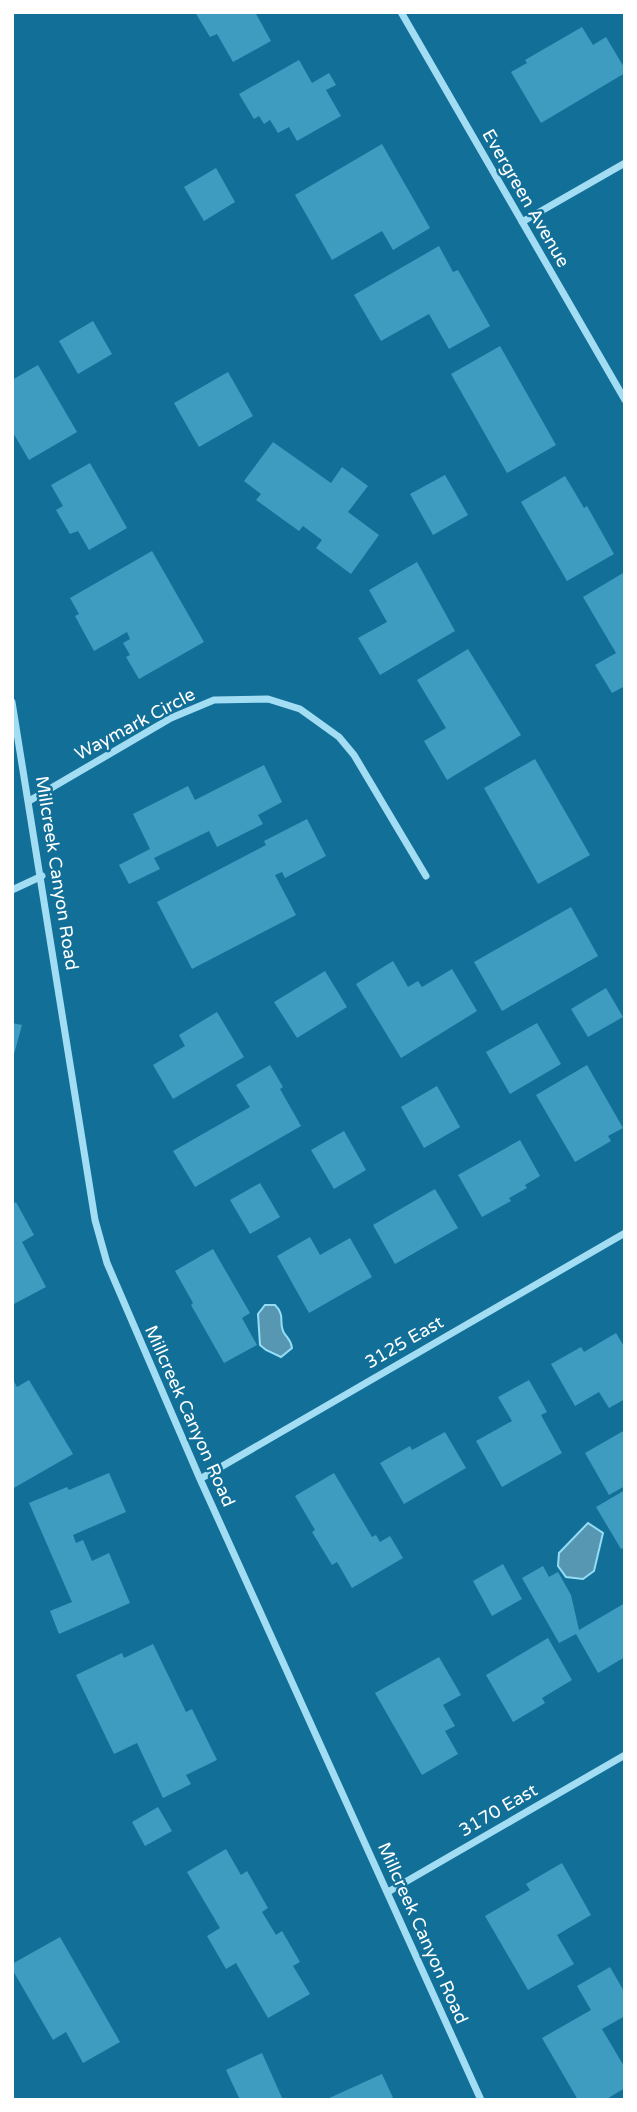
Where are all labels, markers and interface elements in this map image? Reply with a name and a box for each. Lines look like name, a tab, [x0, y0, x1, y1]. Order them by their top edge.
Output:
street label: Evergreen Avenue	[478, 125, 574, 271]
street label: Waymark Circle	[71, 683, 199, 765]
street label: Millcreek Canyon Road	[31, 774, 83, 972]
street label: 3125 East	[361, 1311, 447, 1373]
street label: Millcreek Canyon Road	[140, 1322, 240, 1510]
street label: 3170 East	[455, 1779, 541, 1841]
street label: Millcreek Canyon Road	[373, 1839, 473, 2027]

